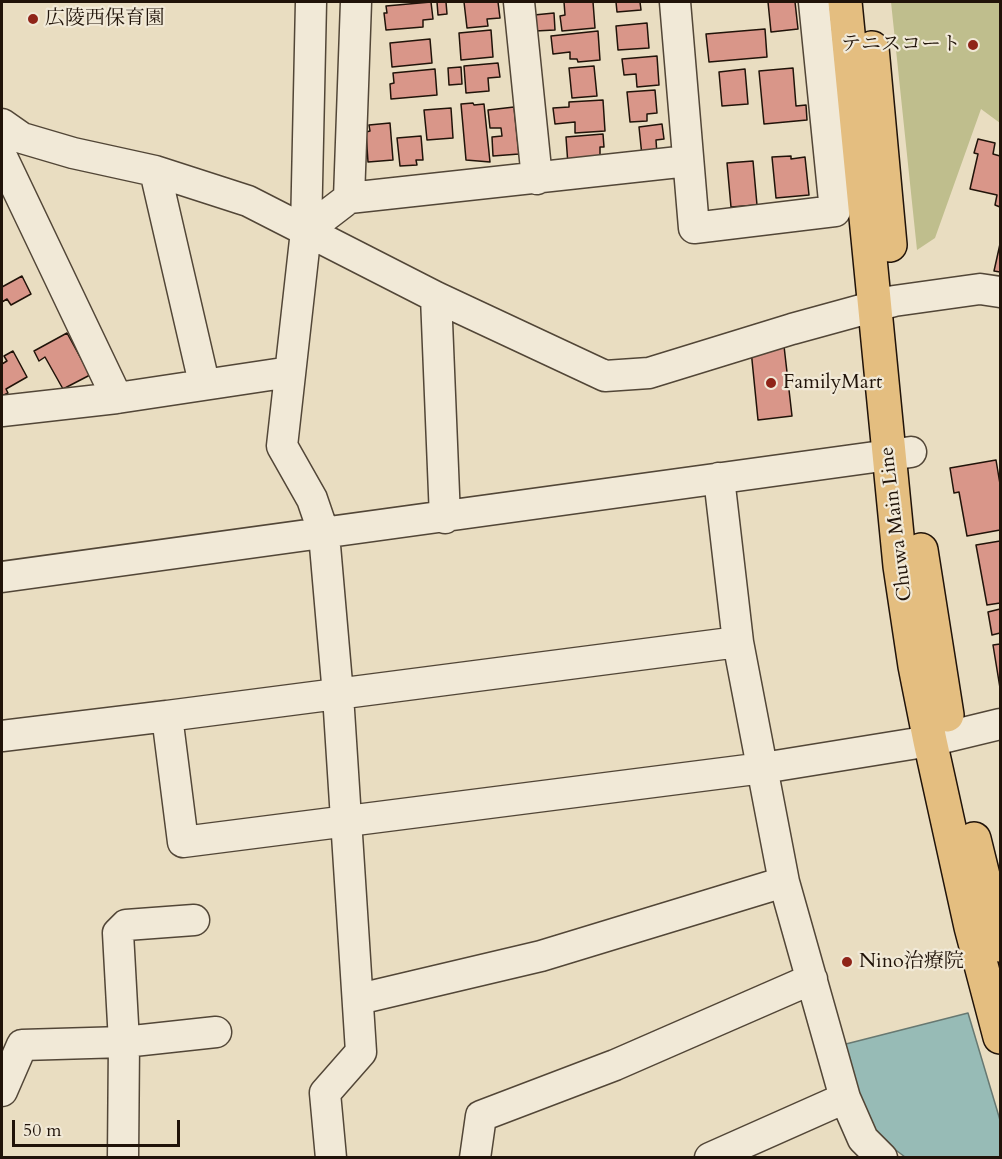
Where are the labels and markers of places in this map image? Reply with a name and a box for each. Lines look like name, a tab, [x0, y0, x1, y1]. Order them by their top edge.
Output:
place label: 広陵西保育園	[45, 7, 165, 31]
marker: 広陵西保育園	[26, 12, 40, 26]
place label: テニスコート	[841, 33, 961, 57]
marker: テニスコート	[966, 38, 980, 52]
place label: FamilyMart	[783, 371, 882, 395]
marker: FamilyMart	[764, 376, 778, 390]
place label: Nino治療院	[859, 950, 964, 974]
marker: Nino治療院	[840, 955, 854, 969]

